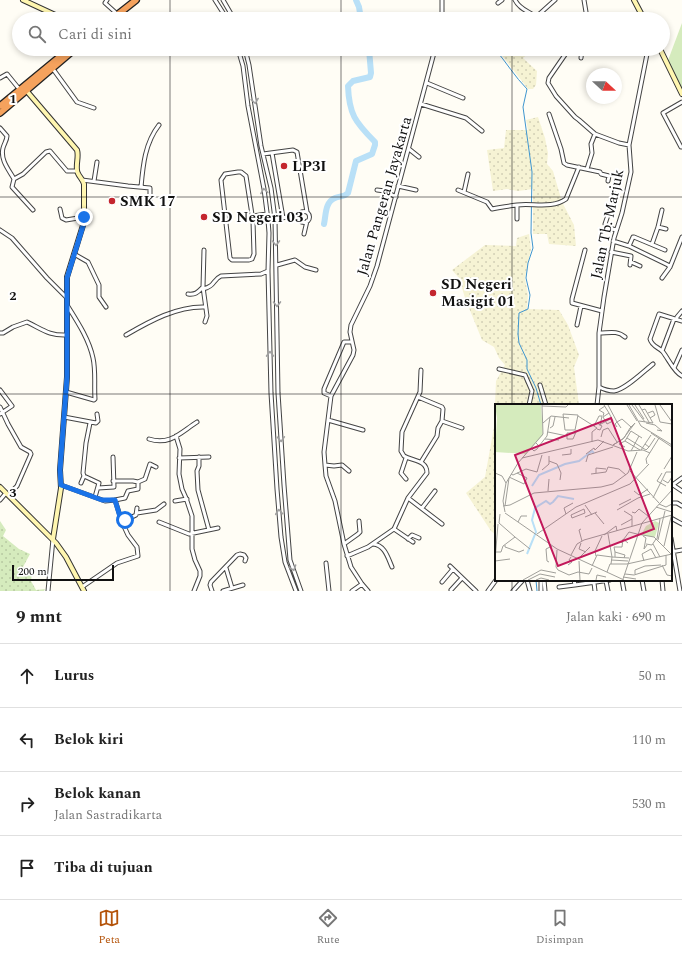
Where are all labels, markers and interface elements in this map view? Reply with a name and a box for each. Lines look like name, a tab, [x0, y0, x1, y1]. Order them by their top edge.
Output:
search box	[12, 12, 670, 56]
icon: search	[26, 23, 48, 45]
text: Cari di sini	[58, 23, 132, 46]
north arrow	[586, 68, 622, 104]
text: 1	[9, 89, 17, 109]
one-way arrow	[250, 98, 259, 104]
street label: Jalan Pangeran Jayakarta	[351, 113, 418, 278]
place label: LP3I	[292, 155, 327, 178]
marker: LP3I	[279, 161, 289, 171]
street label: Jalan Tb. Marjuk	[585, 167, 630, 281]
one-way arrow	[260, 187, 269, 194]
place label: SMK 17	[120, 190, 176, 213]
marker: SMK 17	[107, 196, 117, 206]
place label: SD Negeri 03	[212, 206, 303, 229]
route end	[75, 208, 93, 226]
marker: SD Negeri 03	[199, 212, 209, 222]
one-way arrow	[272, 240, 281, 246]
place label: SD Negeri Masigit 01	[441, 273, 515, 313]
text: 2	[9, 286, 17, 306]
marker: SD Negeri Masigit 01	[428, 288, 438, 298]
one-way arrow	[273, 301, 281, 307]
one-way arrow	[266, 351, 274, 357]
inset map	[495, 404, 672, 581]
one-way arrow	[277, 436, 285, 442]
text: 3	[9, 483, 17, 503]
one-way arrow	[274, 509, 283, 515]
route start	[116, 511, 134, 529]
scale bar	[12, 563, 114, 582]
text: 200 m	[18, 563, 47, 580]
one-way arrow	[288, 565, 297, 572]
text: 9 mnt	[16, 604, 62, 630]
text: Jalan kaki · 690 m	[566, 607, 666, 627]
text: Lurus	[54, 664, 94, 687]
icon: ahead	[16, 665, 38, 687]
text: 50 m	[639, 666, 666, 686]
text: Belok kiri	[54, 728, 123, 751]
icon: left	[16, 729, 38, 751]
text: 110 m	[632, 730, 666, 750]
text: Belok kanan	[54, 782, 141, 805]
icon: right	[16, 793, 38, 815]
text: 530 m	[632, 794, 666, 814]
text: Jalan Sastradikarta	[54, 805, 162, 825]
text: Tiba di tujuan	[54, 856, 153, 879]
icon: arrive	[16, 857, 38, 879]
tab: Peta	[98, 907, 120, 948]
tab: Rute	[317, 907, 339, 948]
tab: Disimpan	[536, 907, 584, 948]

